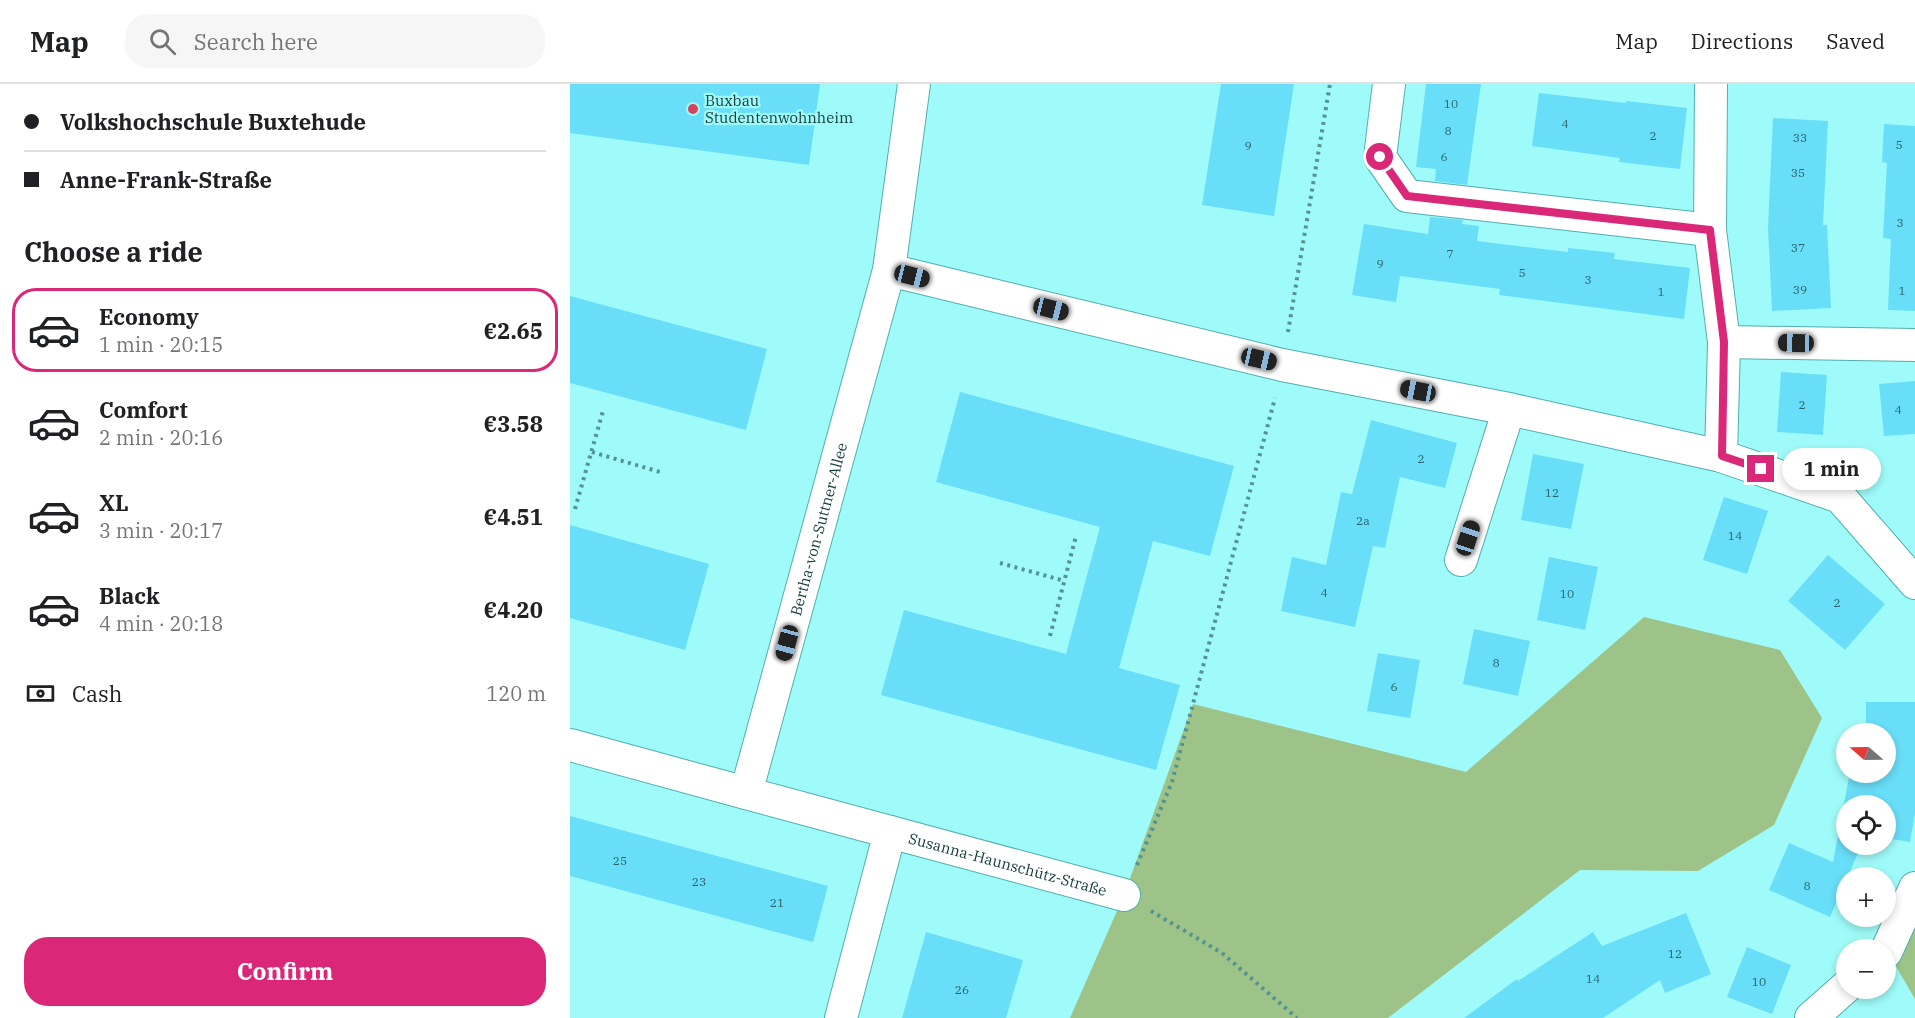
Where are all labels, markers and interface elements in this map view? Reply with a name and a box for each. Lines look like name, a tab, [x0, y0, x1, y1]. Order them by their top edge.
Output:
search box	[125, 14, 545, 68]
text: Map	[30, 23, 89, 60]
icon: search	[146, 25, 179, 58]
text: Search here	[194, 27, 318, 56]
text: Map	[1615, 27, 1658, 55]
text: Directions	[1691, 27, 1793, 55]
text: Saved	[1826, 27, 1885, 55]
place label: Buxbau Studentenwohnheim	[705, 91, 853, 127]
house number: 10	[1444, 96, 1458, 111]
marker: Buxbau Studentenwohnheim	[686, 102, 700, 116]
text: Volkshochschule Buxtehude	[60, 107, 366, 136]
house number: 4	[1561, 116, 1569, 131]
house number: 8	[1444, 123, 1452, 138]
house number: 2	[1649, 128, 1657, 143]
house number: 33	[1793, 130, 1807, 145]
house number: 5	[1895, 137, 1903, 152]
house number: 9	[1244, 138, 1252, 153]
route start	[1366, 143, 1393, 170]
house number: 6	[1440, 149, 1448, 164]
text: Anne-Frank-Straße	[60, 165, 272, 194]
house number: 35	[1791, 165, 1805, 180]
house number: 3	[1896, 215, 1904, 230]
text: Choose a ride	[24, 234, 203, 269]
house number: 37	[1791, 240, 1805, 255]
house number: 7	[1446, 246, 1454, 261]
house number: 9	[1376, 256, 1384, 271]
car	[892, 263, 932, 289]
house number: 5	[1518, 265, 1526, 280]
house number: 3	[1584, 272, 1592, 287]
house number: 39	[1793, 282, 1807, 297]
house number: 1	[1898, 283, 1906, 298]
house number: 1	[1657, 284, 1665, 299]
car	[1031, 296, 1071, 322]
text: Economy	[99, 302, 199, 331]
icon: car	[27, 303, 81, 357]
text: €2.65	[484, 316, 543, 345]
text: 1 min · 20:15	[99, 331, 223, 358]
car	[1778, 334, 1814, 352]
car	[1239, 346, 1279, 372]
car	[1399, 379, 1437, 403]
text: Comfort	[99, 395, 188, 424]
icon: car	[27, 396, 81, 450]
house number: 2	[1798, 397, 1806, 412]
house number: 4	[1894, 402, 1902, 417]
text: €3.58	[484, 409, 543, 438]
text: 2 min · 20:16	[99, 424, 223, 451]
street label: Bertha-von-Suttner-Allee	[785, 440, 851, 618]
callout: 1 min	[1782, 448, 1881, 490]
house number: 2	[1417, 451, 1425, 466]
route end	[1747, 455, 1774, 482]
text: 1 min	[1804, 455, 1860, 482]
house number: 12	[1545, 485, 1559, 500]
text: XL	[99, 488, 129, 517]
icon: car	[27, 489, 81, 543]
text: €4.51	[484, 502, 543, 531]
house number: 2a	[1356, 513, 1370, 528]
text: 3 min · 20:17	[99, 517, 223, 544]
car	[1454, 518, 1482, 558]
house number: 14	[1728, 528, 1742, 543]
text: Black	[99, 581, 160, 610]
icon: car	[27, 582, 81, 636]
house number: 4	[1320, 585, 1328, 600]
house number: 10	[1560, 586, 1574, 601]
text: €4.20	[484, 595, 543, 624]
house number: 2	[1833, 595, 1841, 610]
text: 4 min · 20:18	[99, 610, 223, 637]
car	[774, 623, 800, 663]
house number: 8	[1492, 655, 1500, 670]
icon: cash	[24, 677, 57, 710]
text: Cash	[72, 679, 123, 708]
house number: 6	[1390, 679, 1398, 694]
text: 120 m	[486, 680, 546, 707]
north arrow	[1836, 723, 1896, 783]
map controls	[1836, 723, 1896, 999]
button: locate	[1836, 795, 1896, 855]
street label: Susanna-Haunschütz-Straße	[907, 828, 1109, 899]
house number: 25	[613, 853, 627, 868]
button: +	[1836, 867, 1896, 927]
house number: 23	[692, 874, 706, 889]
house number: 8	[1803, 878, 1811, 893]
house number: 21	[770, 895, 784, 910]
button: Confirm	[24, 937, 546, 1006]
button: −	[1836, 939, 1896, 999]
house number: 12	[1668, 946, 1682, 961]
house number: 14	[1586, 971, 1600, 986]
house number: 10	[1752, 974, 1766, 989]
house number: 26	[955, 982, 969, 997]

